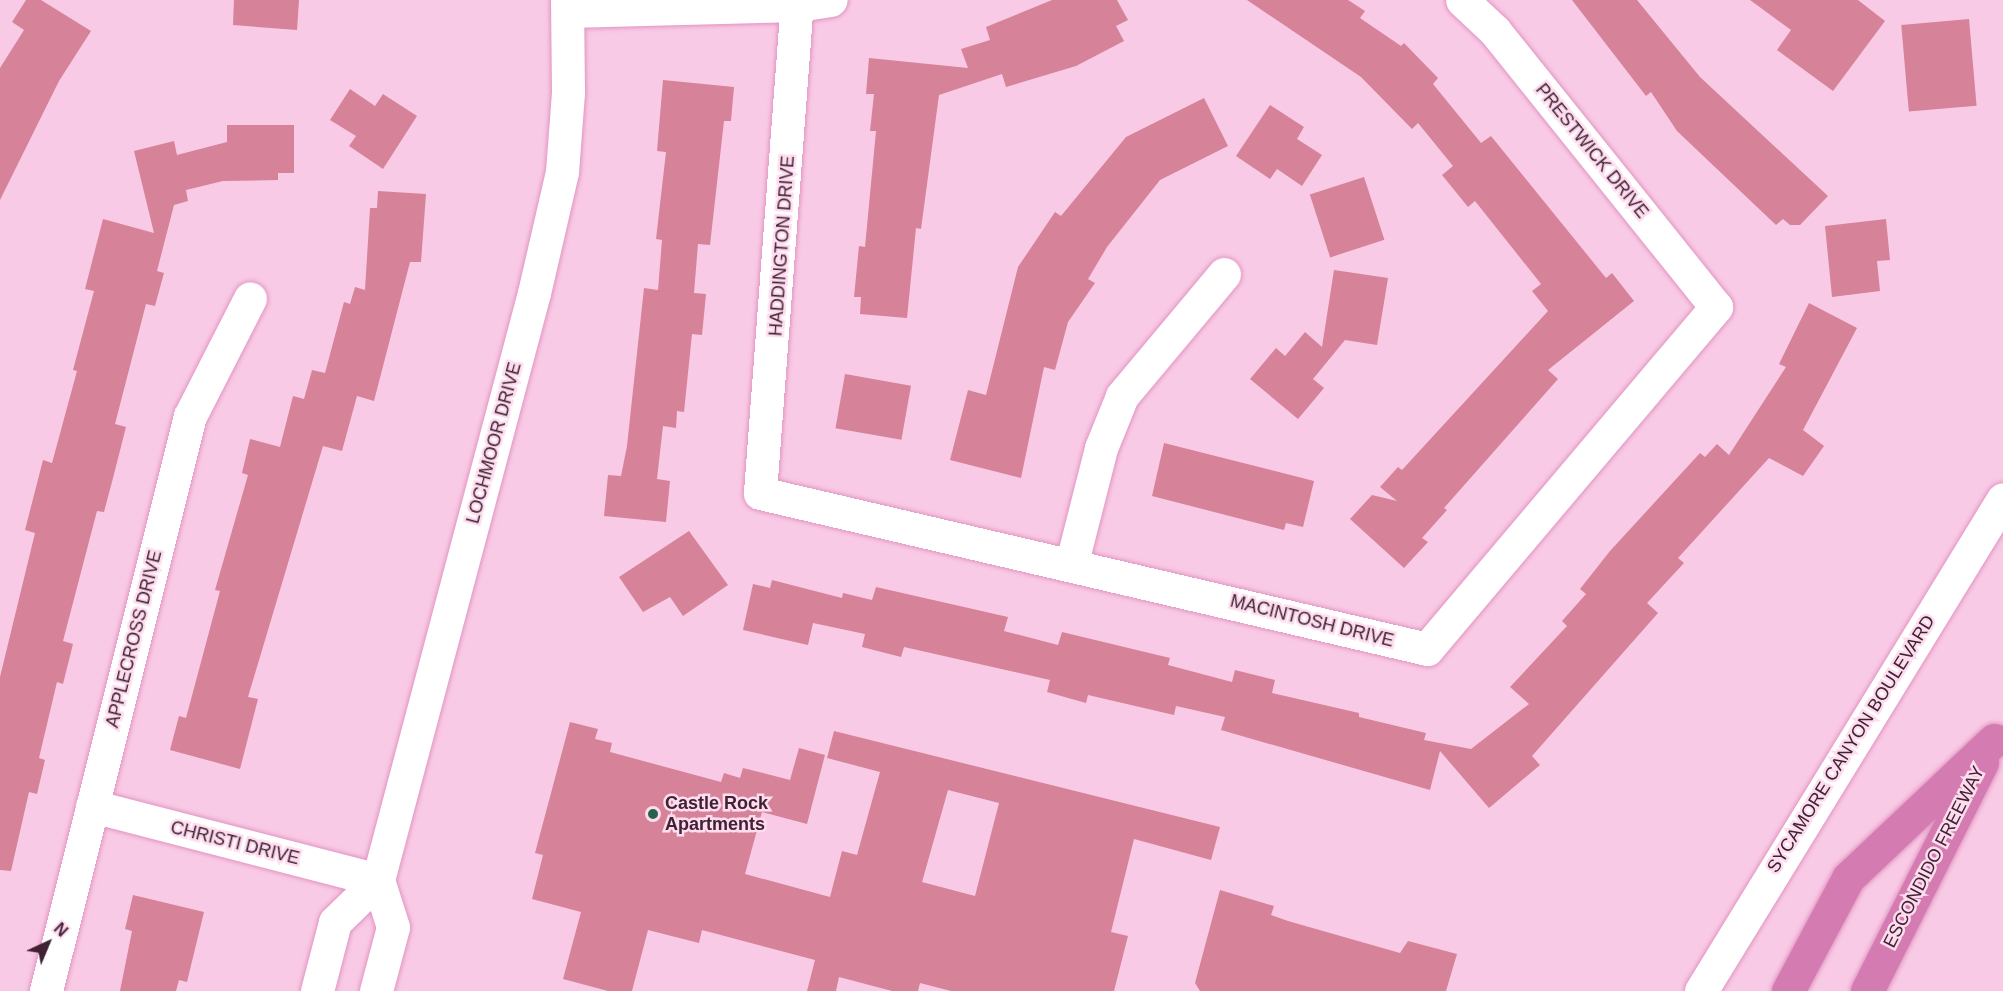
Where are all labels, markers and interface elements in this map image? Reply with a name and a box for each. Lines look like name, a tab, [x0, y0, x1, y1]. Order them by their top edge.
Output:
street label: PRESTWICK DRIVE	[1531, 79, 1653, 223]
street label: HADDINGTON DRIVE	[765, 155, 799, 337]
street label: LOCHMOOR DRIVE	[462, 360, 526, 526]
street label: APPLECROSS DRIVE	[101, 548, 167, 730]
street label: MACINTOSH DRIVE	[1228, 590, 1396, 652]
street label: SYCAMORE CANYON BOULEVARD	[1762, 611, 1940, 877]
street label: ESCONDIDO FREEWAY	[1879, 763, 1989, 951]
place label: Castle Rock Apartments	[665, 793, 768, 836]
marker: Castle Rock Apartments	[646, 807, 660, 821]
street label: CHRISTI DRIVE	[168, 817, 302, 869]
north arrow	[18, 913, 78, 973]
text: N	[51, 920, 71, 940]

